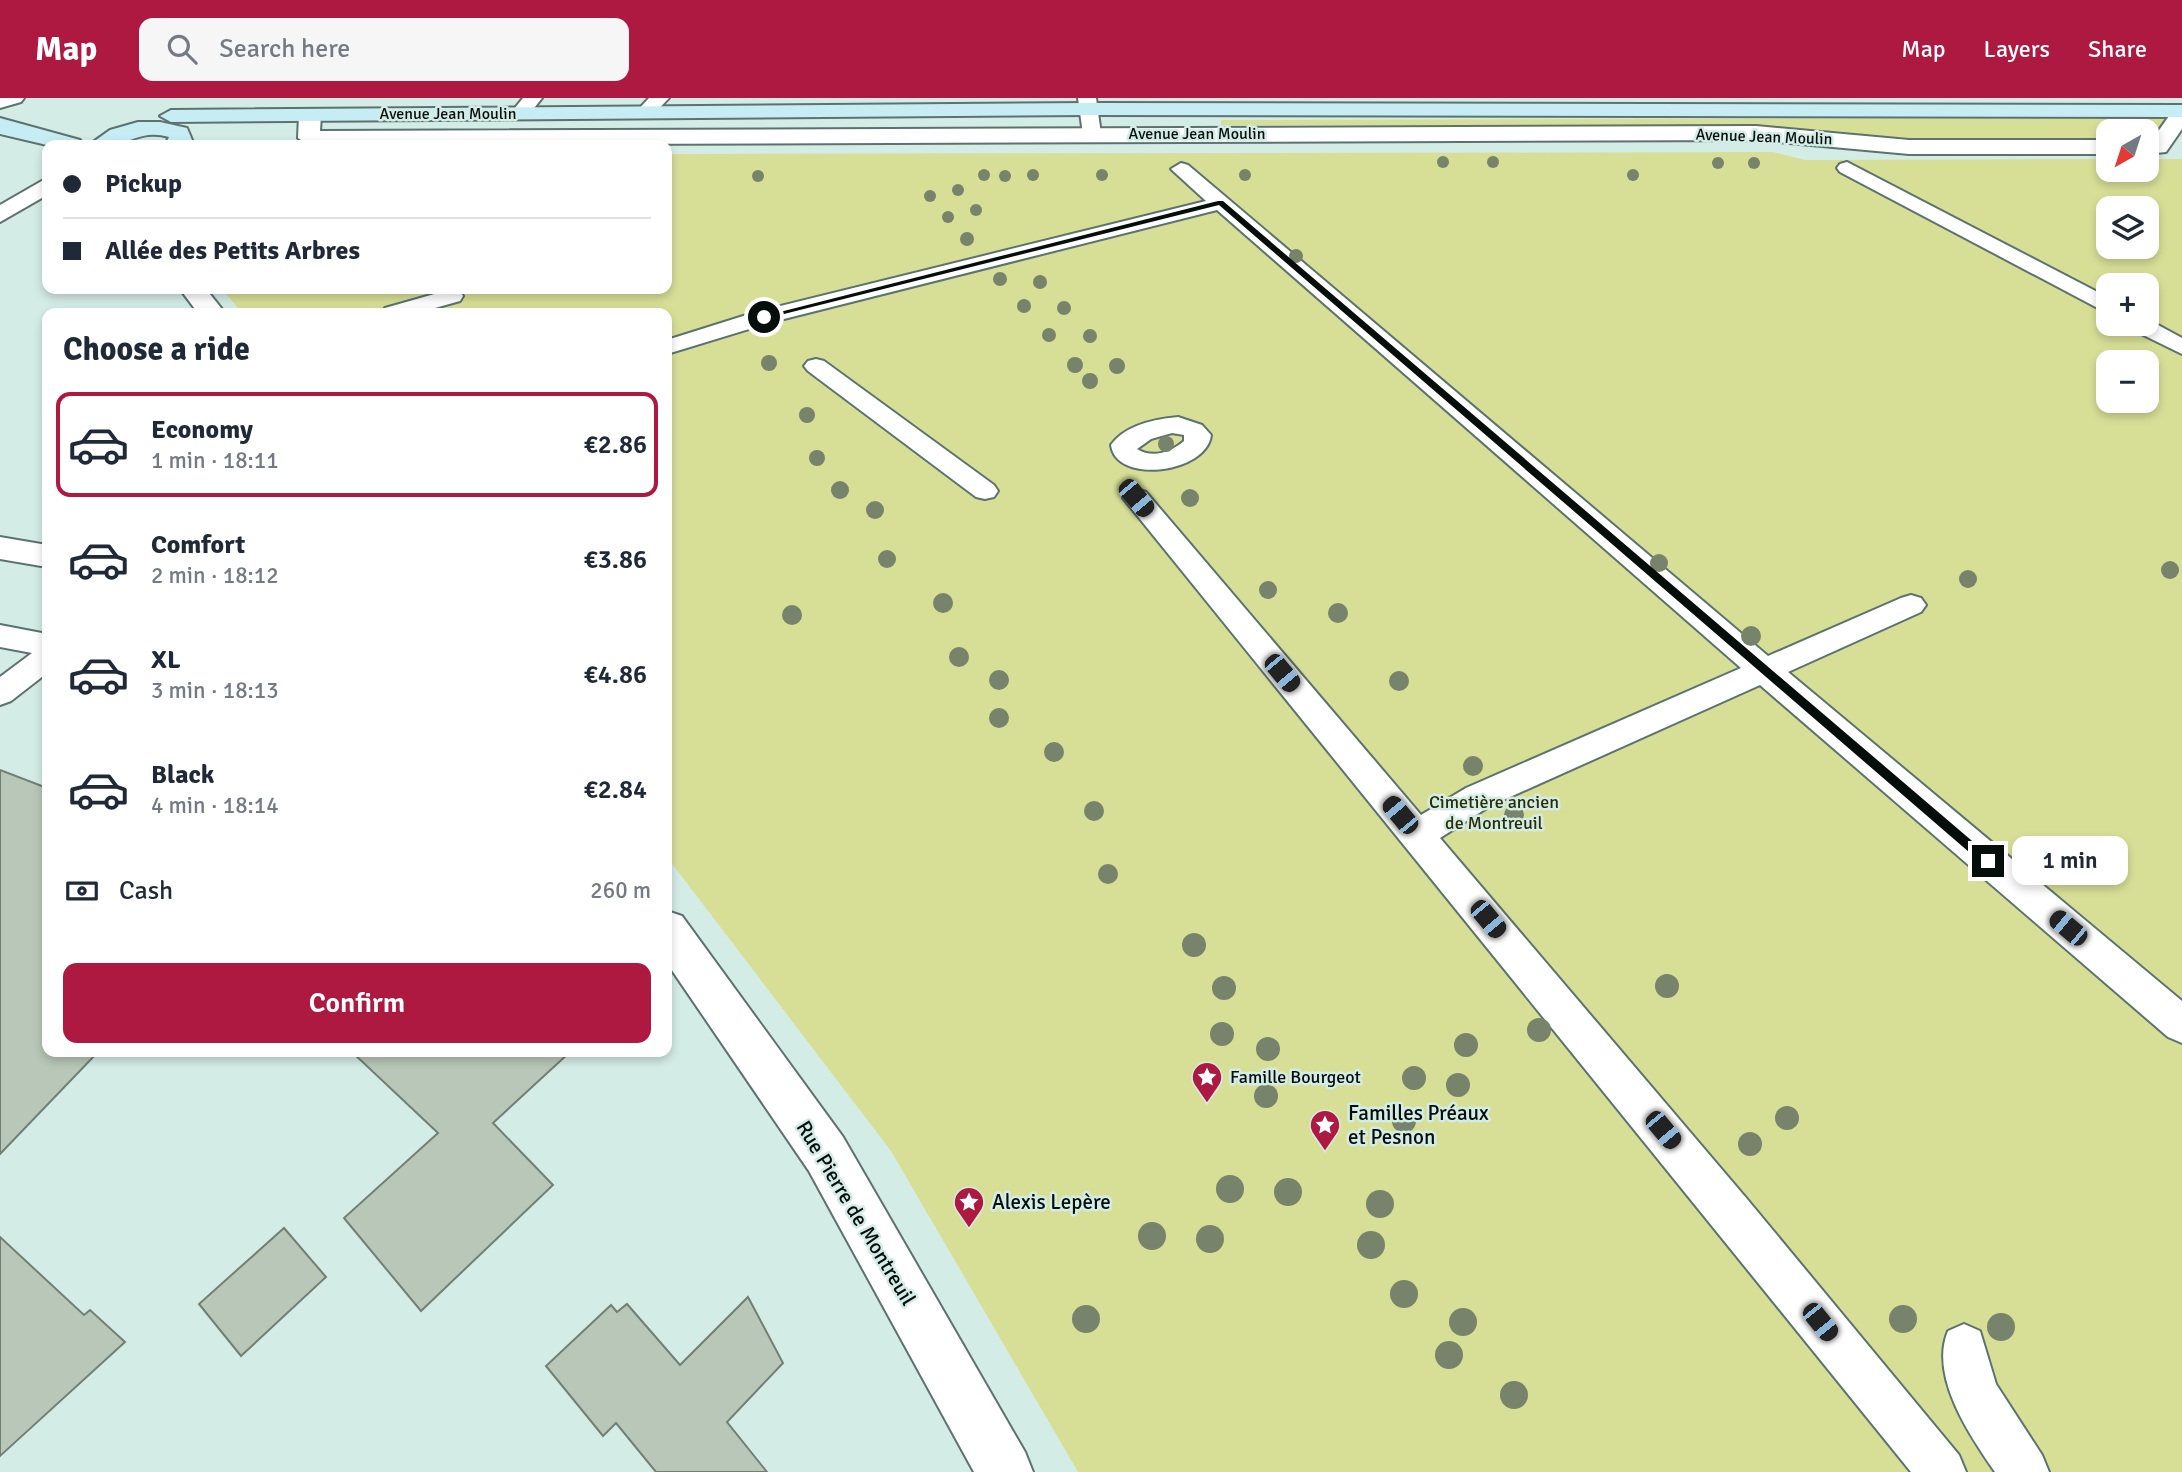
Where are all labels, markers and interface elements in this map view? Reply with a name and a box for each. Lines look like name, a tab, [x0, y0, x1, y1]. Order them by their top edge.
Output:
search box	[139, 18, 629, 81]
text: Map	[35, 29, 97, 70]
icon: search	[163, 30, 201, 68]
text: Search here	[219, 33, 350, 65]
text: Map	[1901, 34, 1946, 64]
text: Layers	[1984, 34, 2050, 64]
text: Share	[2088, 34, 2147, 64]
street label: Avenue Jean Moulin	[380, 104, 516, 124]
north arrow	[2096, 119, 2160, 182]
map controls	[2096, 119, 2159, 413]
street label: Avenue Jean Moulin	[1129, 124, 1265, 144]
street label: Avenue Jean Moulin	[1695, 125, 1833, 149]
text: Pickup	[105, 168, 182, 200]
button: layers	[2096, 196, 2159, 259]
text: Allée des Petits Arbres	[105, 235, 360, 267]
button: +	[2096, 273, 2159, 336]
route start	[748, 301, 780, 333]
text: Choose a ride	[63, 330, 250, 369]
button: −	[2096, 350, 2159, 413]
icon: car	[67, 413, 130, 476]
text: Economy	[151, 414, 253, 446]
text: €2.86	[584, 429, 647, 461]
text: 1 min · 18:11	[151, 446, 279, 475]
car	[1115, 475, 1158, 521]
icon: car	[67, 528, 130, 591]
text: Comfort	[151, 529, 245, 561]
text: €3.86	[584, 544, 647, 576]
text: 2 min · 18:12	[151, 561, 279, 590]
icon: car	[67, 643, 130, 706]
text: XL	[151, 644, 181, 676]
car	[1261, 650, 1304, 696]
text: €4.86	[584, 659, 647, 691]
text: 3 min · 18:13	[151, 676, 279, 705]
icon: car	[67, 758, 130, 821]
text: Black	[151, 759, 214, 791]
text: €2.84	[584, 774, 647, 806]
text: 4 min · 18:14	[151, 791, 279, 820]
park label: Cimetière ancien de Montreuil	[1429, 791, 1559, 834]
car	[1379, 792, 1422, 838]
callout: 1 min	[2012, 836, 2128, 886]
route end	[1972, 845, 2004, 877]
text: 1 min	[2042, 846, 2098, 875]
icon: cash	[63, 872, 101, 910]
text: Cash	[119, 875, 173, 907]
text: 260 m	[590, 876, 651, 905]
car	[1467, 896, 1510, 942]
car	[2046, 906, 2091, 950]
button: Confirm	[63, 963, 651, 1043]
place icon: Famille Bourgeot	[1190, 1060, 1224, 1104]
place label: Famille Bourgeot	[1230, 1066, 1361, 1088]
place label: Familles Préaux et Pesnon	[1348, 1100, 1489, 1150]
car	[1642, 1107, 1685, 1153]
place icon: Familles Préaux et Pesnon	[1308, 1108, 1342, 1152]
street label: Rue Pierre de Montreuil	[791, 1116, 921, 1310]
place icon: Alexis Lepère	[952, 1185, 986, 1229]
place label: Alexis Lepère	[992, 1189, 1111, 1215]
car	[1799, 1299, 1842, 1345]

